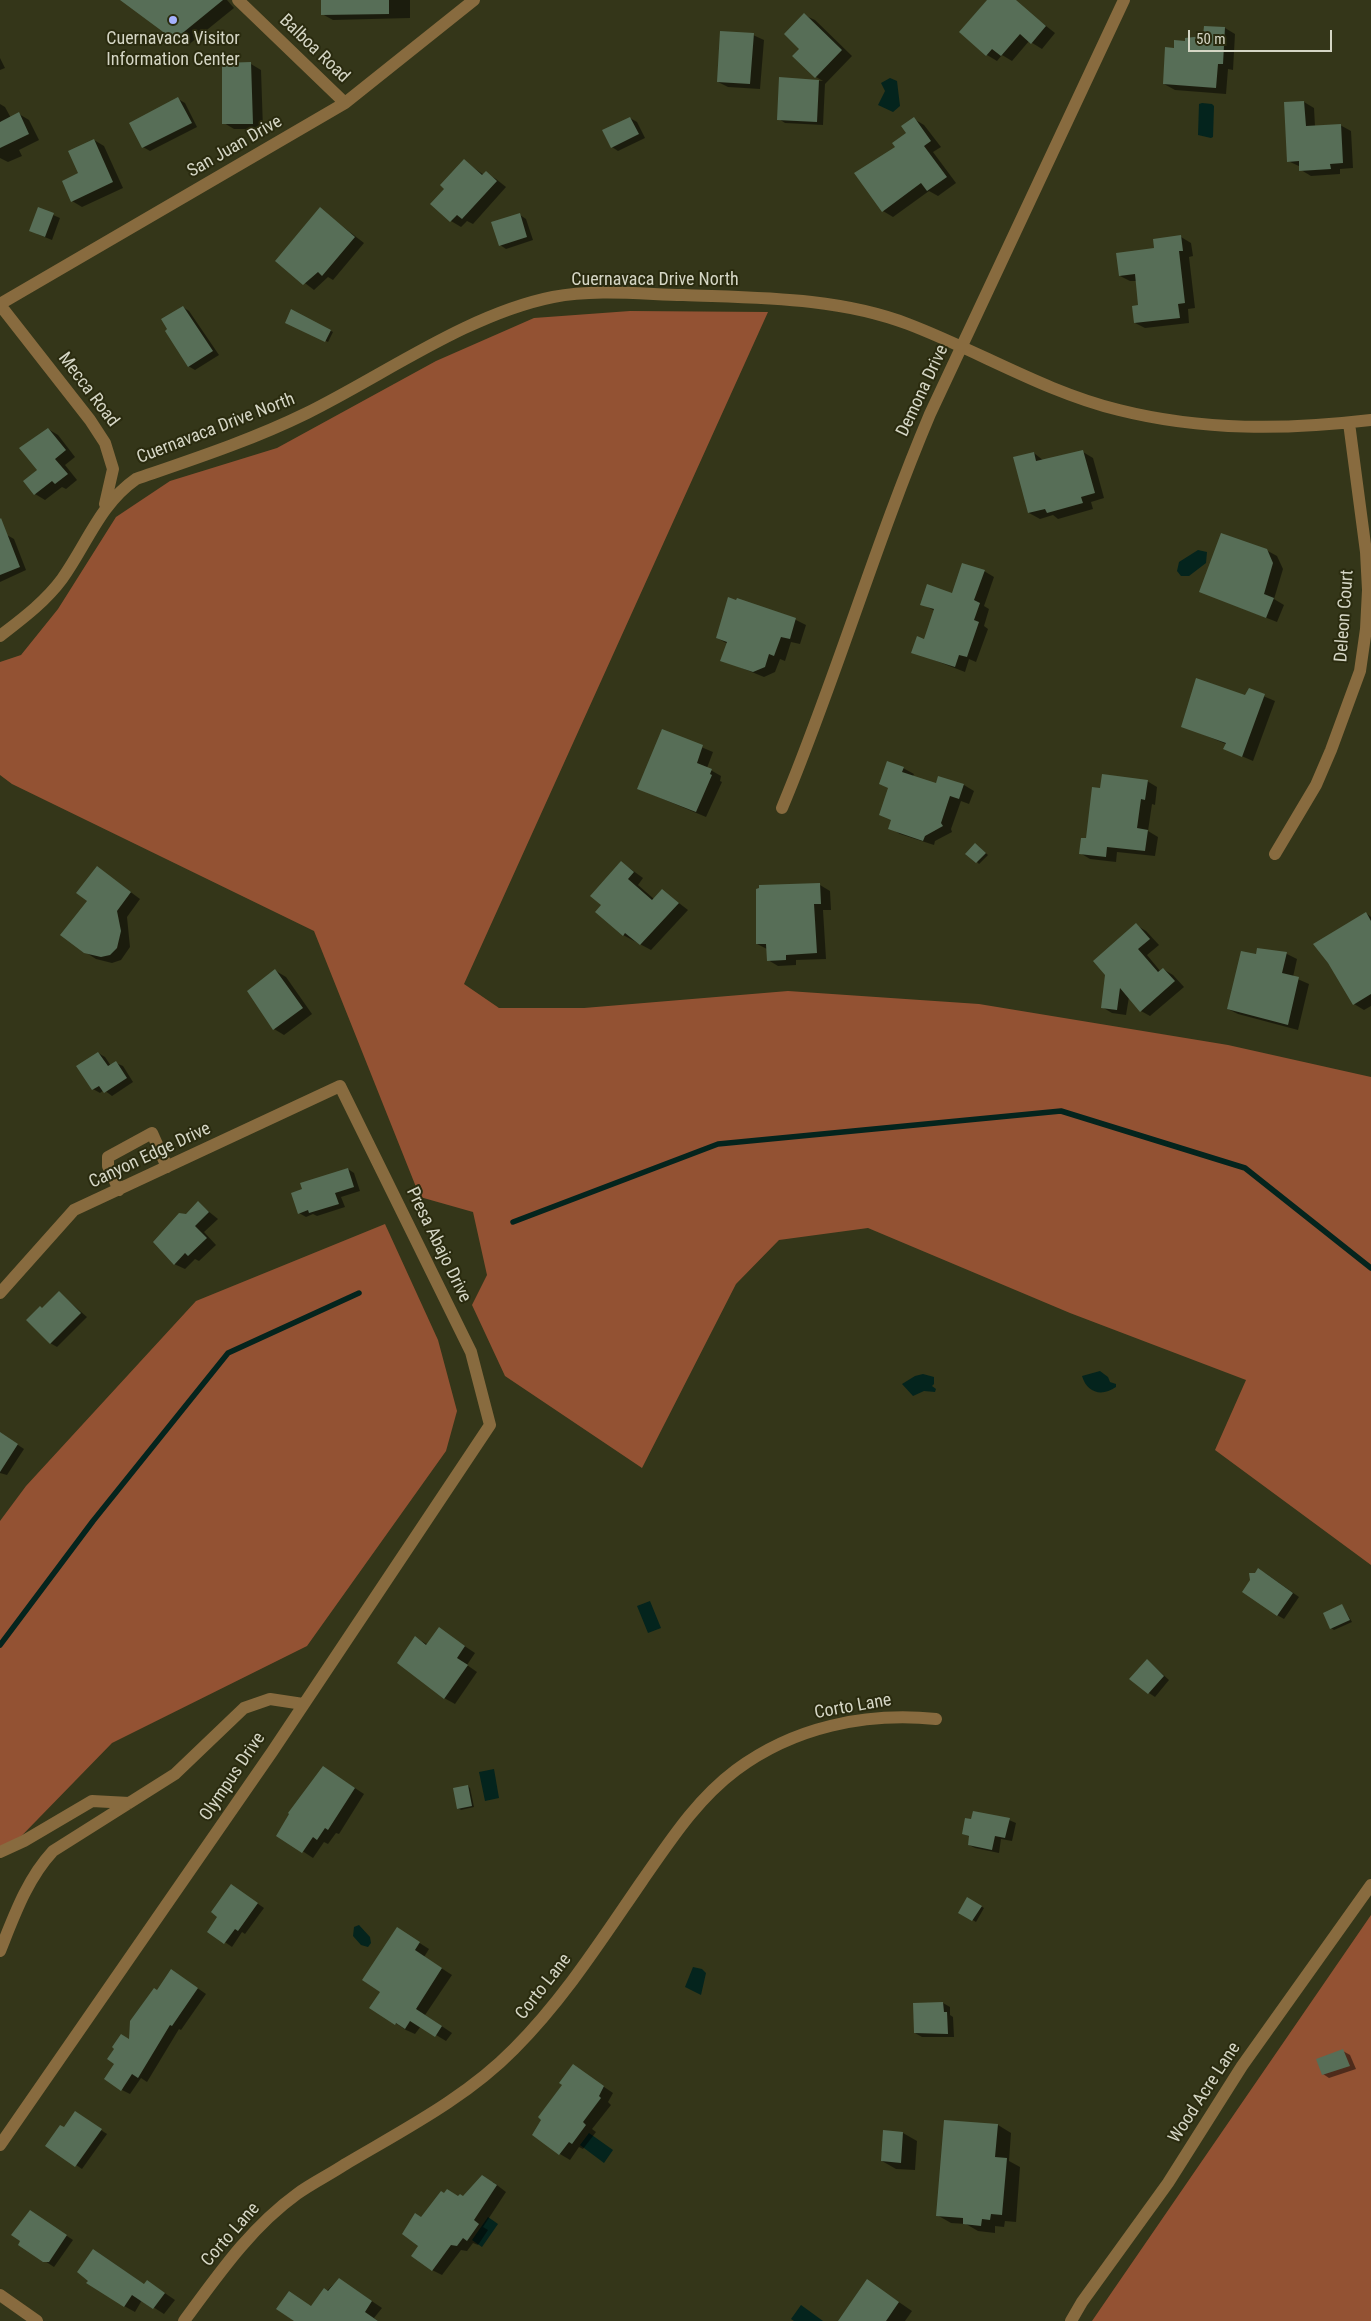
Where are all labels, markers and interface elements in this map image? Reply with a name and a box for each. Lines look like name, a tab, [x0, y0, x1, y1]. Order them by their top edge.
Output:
street label: Balboa Road	[274, 10, 354, 88]
marker: Cuernavaca Visitor Information Center	[167, 14, 179, 26]
scale bar	[1191, 20, 1335, 52]
place label: Cuernavaca Visitor Information Center	[106, 28, 240, 70]
text: 50 m	[1196, 30, 1226, 48]
street label: San Juan Drive	[184, 111, 286, 183]
street label: Cuernavaca Drive North	[571, 269, 739, 291]
street label: Demona Drive	[892, 342, 954, 440]
street label: Mecca Road	[53, 349, 123, 431]
street label: Cuernavaca Drive North	[134, 389, 298, 469]
street label: Deleon Court	[1331, 569, 1359, 663]
street label: Canyon Edge Drive	[86, 1118, 214, 1194]
street label: Presa Abajo Drive	[401, 1184, 475, 1306]
street label: Corto Lane	[813, 1690, 893, 1724]
street label: Olympus Drive	[196, 1729, 270, 1825]
street label: Corto Lane	[512, 1950, 576, 2024]
street label: Wood Acre Lane	[1164, 2039, 1246, 2147]
street label: Corto Lane	[197, 2199, 265, 2271]

